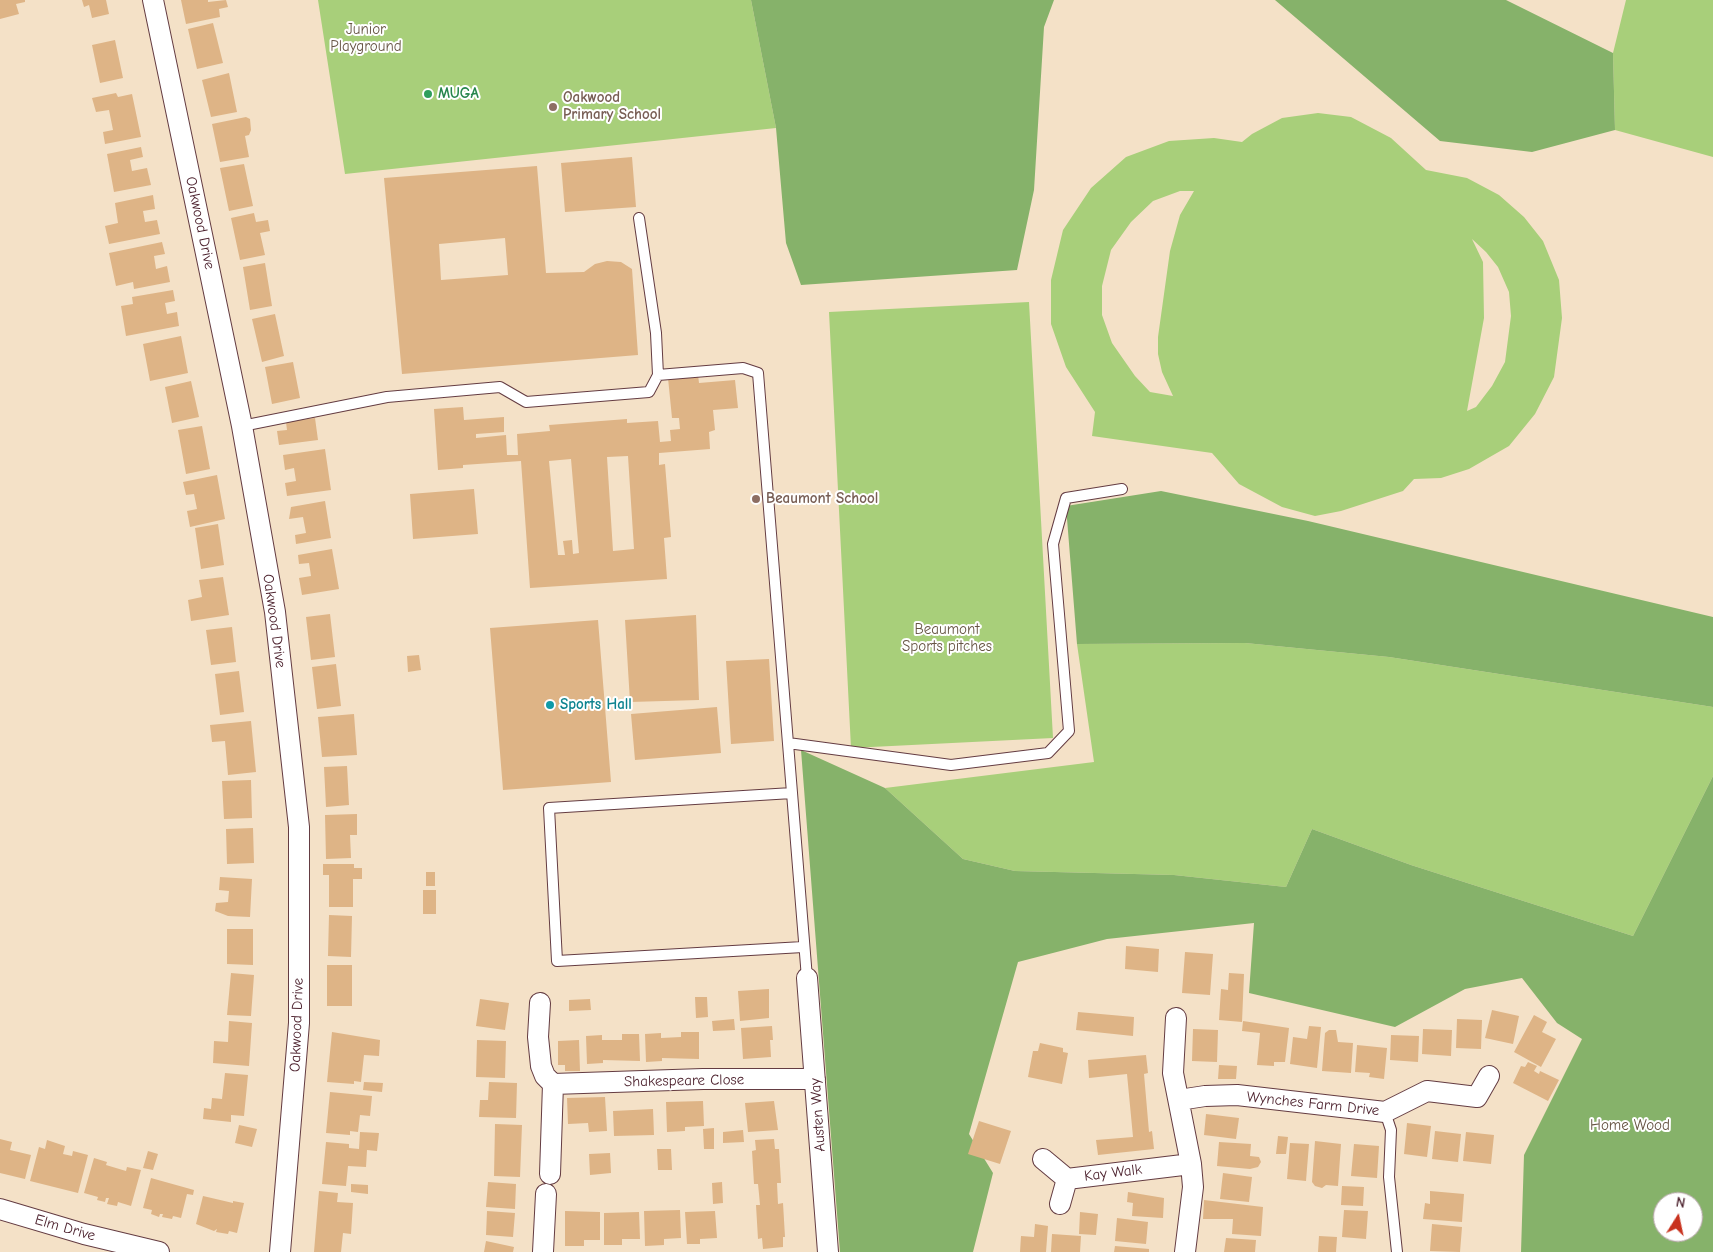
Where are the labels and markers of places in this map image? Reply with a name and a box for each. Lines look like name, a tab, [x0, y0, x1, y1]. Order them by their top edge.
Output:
place label: MUGA	[438, 85, 479, 103]
marker: MUGA	[422, 88, 434, 100]
place label: Oakwood Primary School	[563, 89, 661, 124]
marker: Oakwood Primary School	[547, 101, 559, 113]
place label: Beaumont School	[766, 490, 878, 508]
marker: Beaumont School	[750, 493, 762, 505]
place label: Sports Hall	[560, 696, 632, 714]
marker: Sports Hall	[544, 699, 556, 711]

